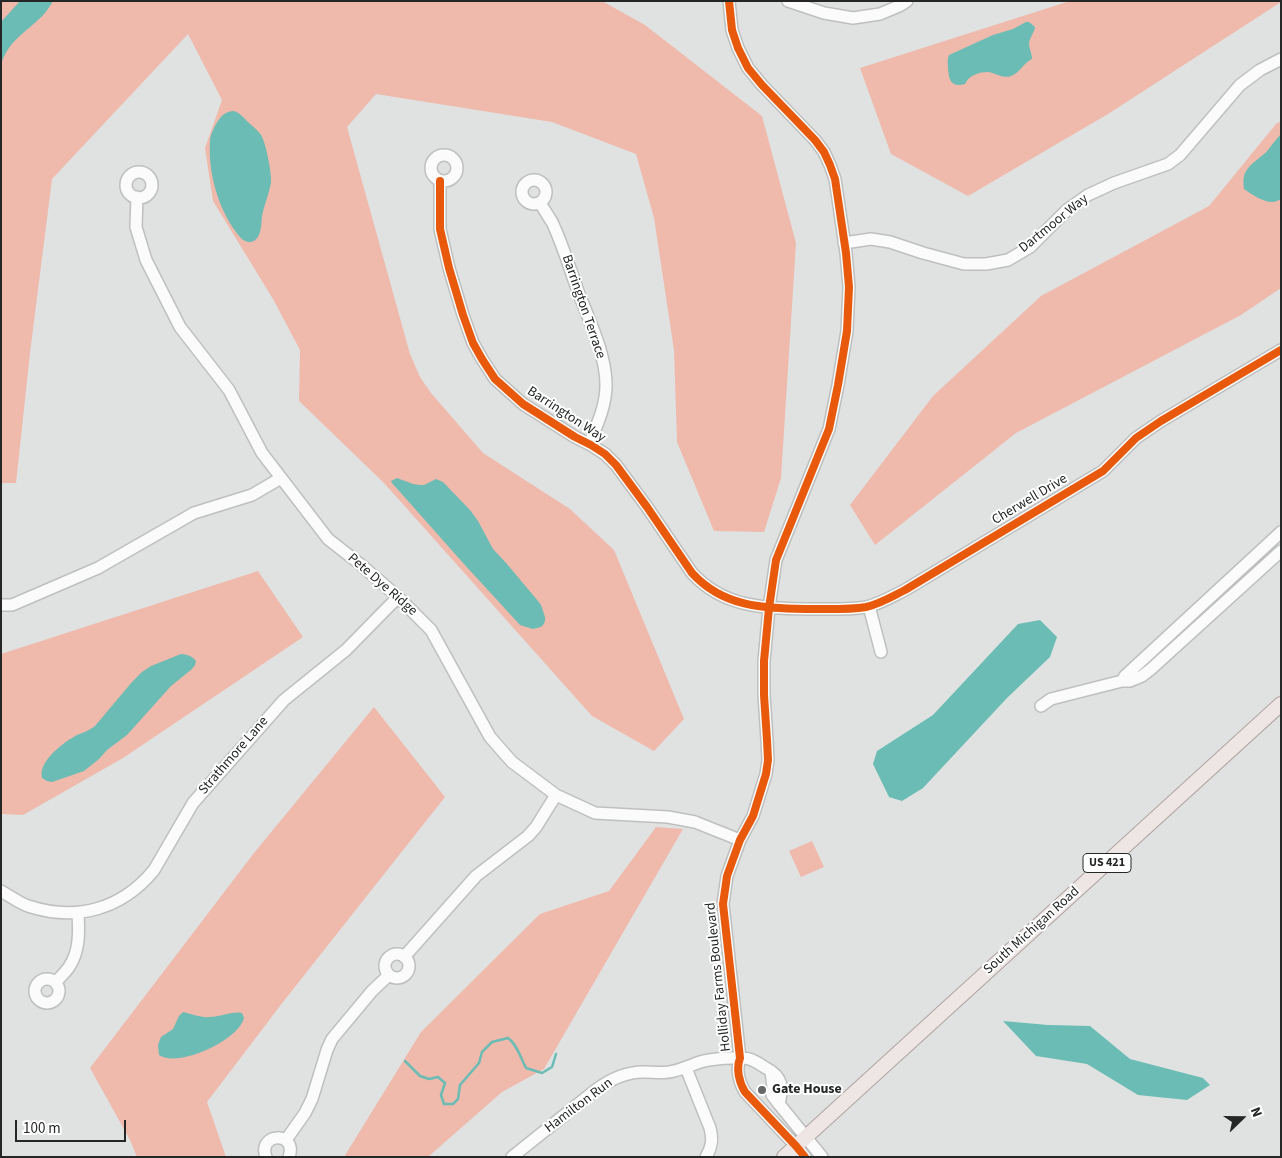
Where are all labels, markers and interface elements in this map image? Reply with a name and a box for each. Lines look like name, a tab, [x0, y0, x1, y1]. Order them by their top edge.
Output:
street label: Dartmoor Way	[1016, 191, 1092, 257]
street label: Barrington Terrace	[557, 253, 609, 361]
street label: Barrington Way	[524, 383, 608, 447]
street label: Cherwell Drive	[989, 471, 1071, 529]
street label: Pete Dye Ridge	[344, 550, 420, 620]
street label: Strathmore Lane	[196, 714, 272, 798]
road number: US 421	[1083, 854, 1131, 872]
street label: South Michigan Road	[981, 884, 1083, 978]
street label: Holliday Farms Boulevard	[703, 902, 735, 1052]
street label: Hamilton Run	[542, 1075, 616, 1137]
place label: Gate House	[772, 1082, 842, 1098]
marker: Gate House	[756, 1084, 768, 1096]
north arrow	[1217, 1093, 1267, 1143]
text: N	[1245, 1104, 1267, 1120]
scale bar	[18, 1110, 129, 1142]
text: 100 m	[23, 1118, 61, 1139]

